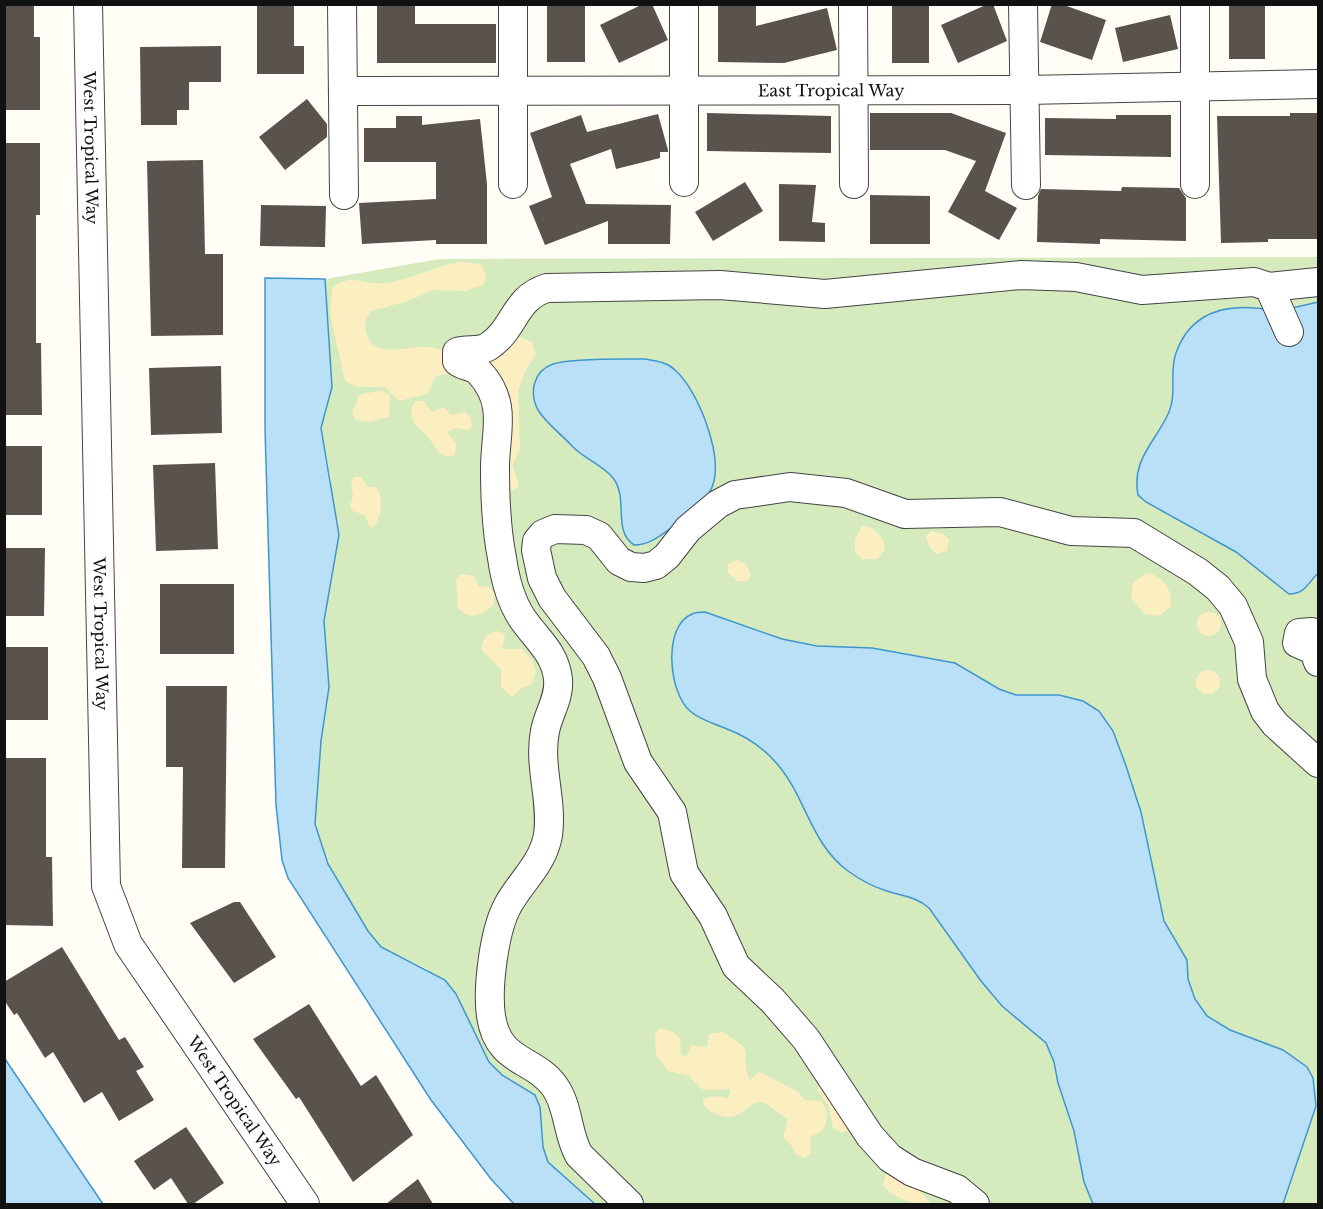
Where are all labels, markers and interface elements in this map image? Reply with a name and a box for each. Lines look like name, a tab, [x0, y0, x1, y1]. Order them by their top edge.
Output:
street label: West Tropical Way	[79, 70, 103, 225]
street label: East Tropical Way	[758, 80, 905, 100]
street label: West Tropical Way	[89, 556, 112, 711]
street label: West Tropical Way	[183, 1031, 287, 1170]

